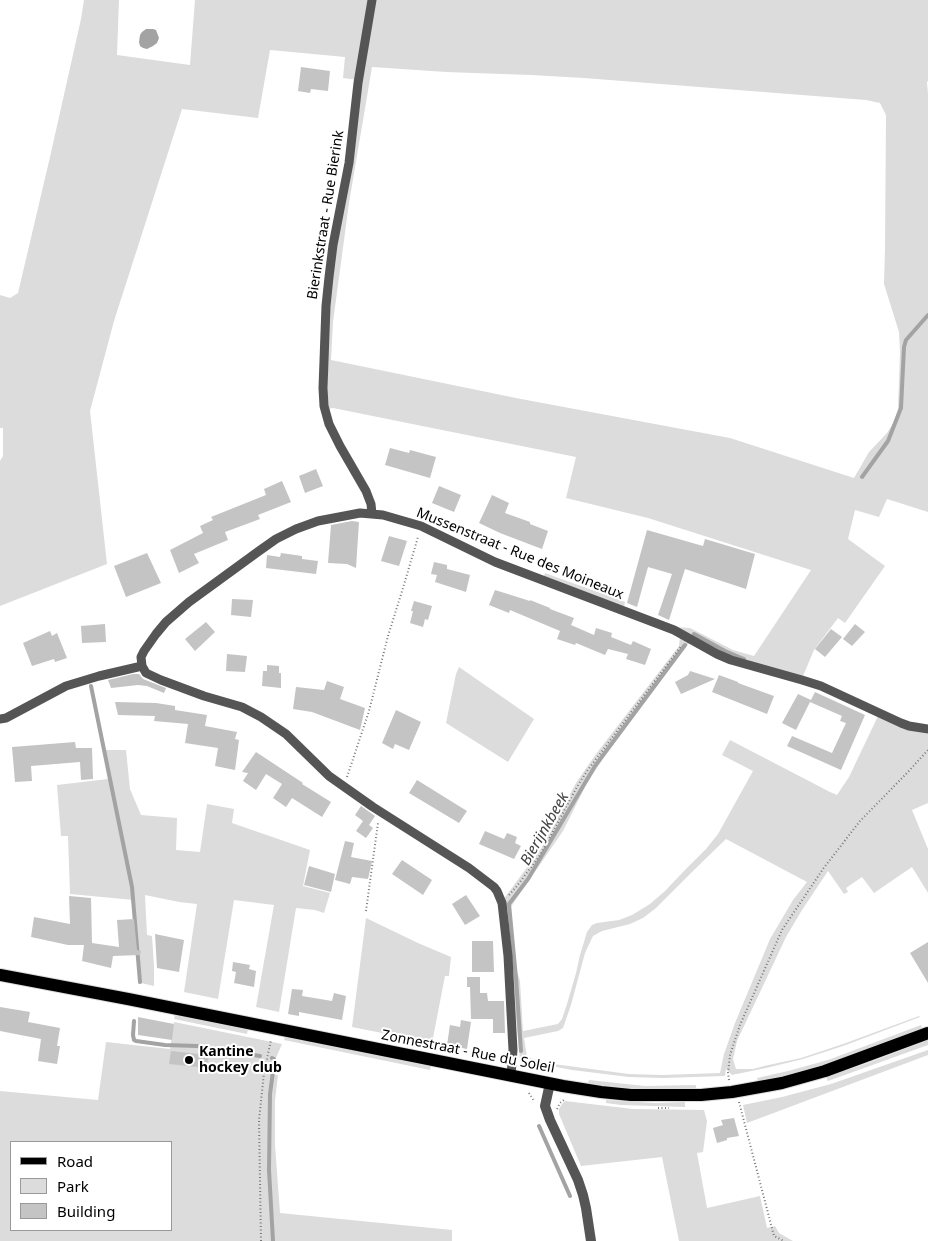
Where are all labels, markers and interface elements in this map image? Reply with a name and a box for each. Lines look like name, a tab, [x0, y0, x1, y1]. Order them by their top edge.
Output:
street label: Bierinkstraat - Rue Bierink	[304, 129, 348, 301]
street label: Mussenstraat - Rue des Moineaux	[414, 505, 626, 603]
water label: Bierijnkbeek	[517, 789, 573, 869]
street label: Zonnestraat - Rue du Soleil	[380, 1027, 556, 1077]
place label: Kantine hockey club	[199, 1044, 282, 1076]
marker: Kantine hockey club	[183, 1054, 195, 1066]
legend	[10, 1141, 172, 1231]
text: Road	[57, 1151, 93, 1171]
text: Park	[57, 1176, 89, 1196]
text: Building	[57, 1201, 115, 1221]

